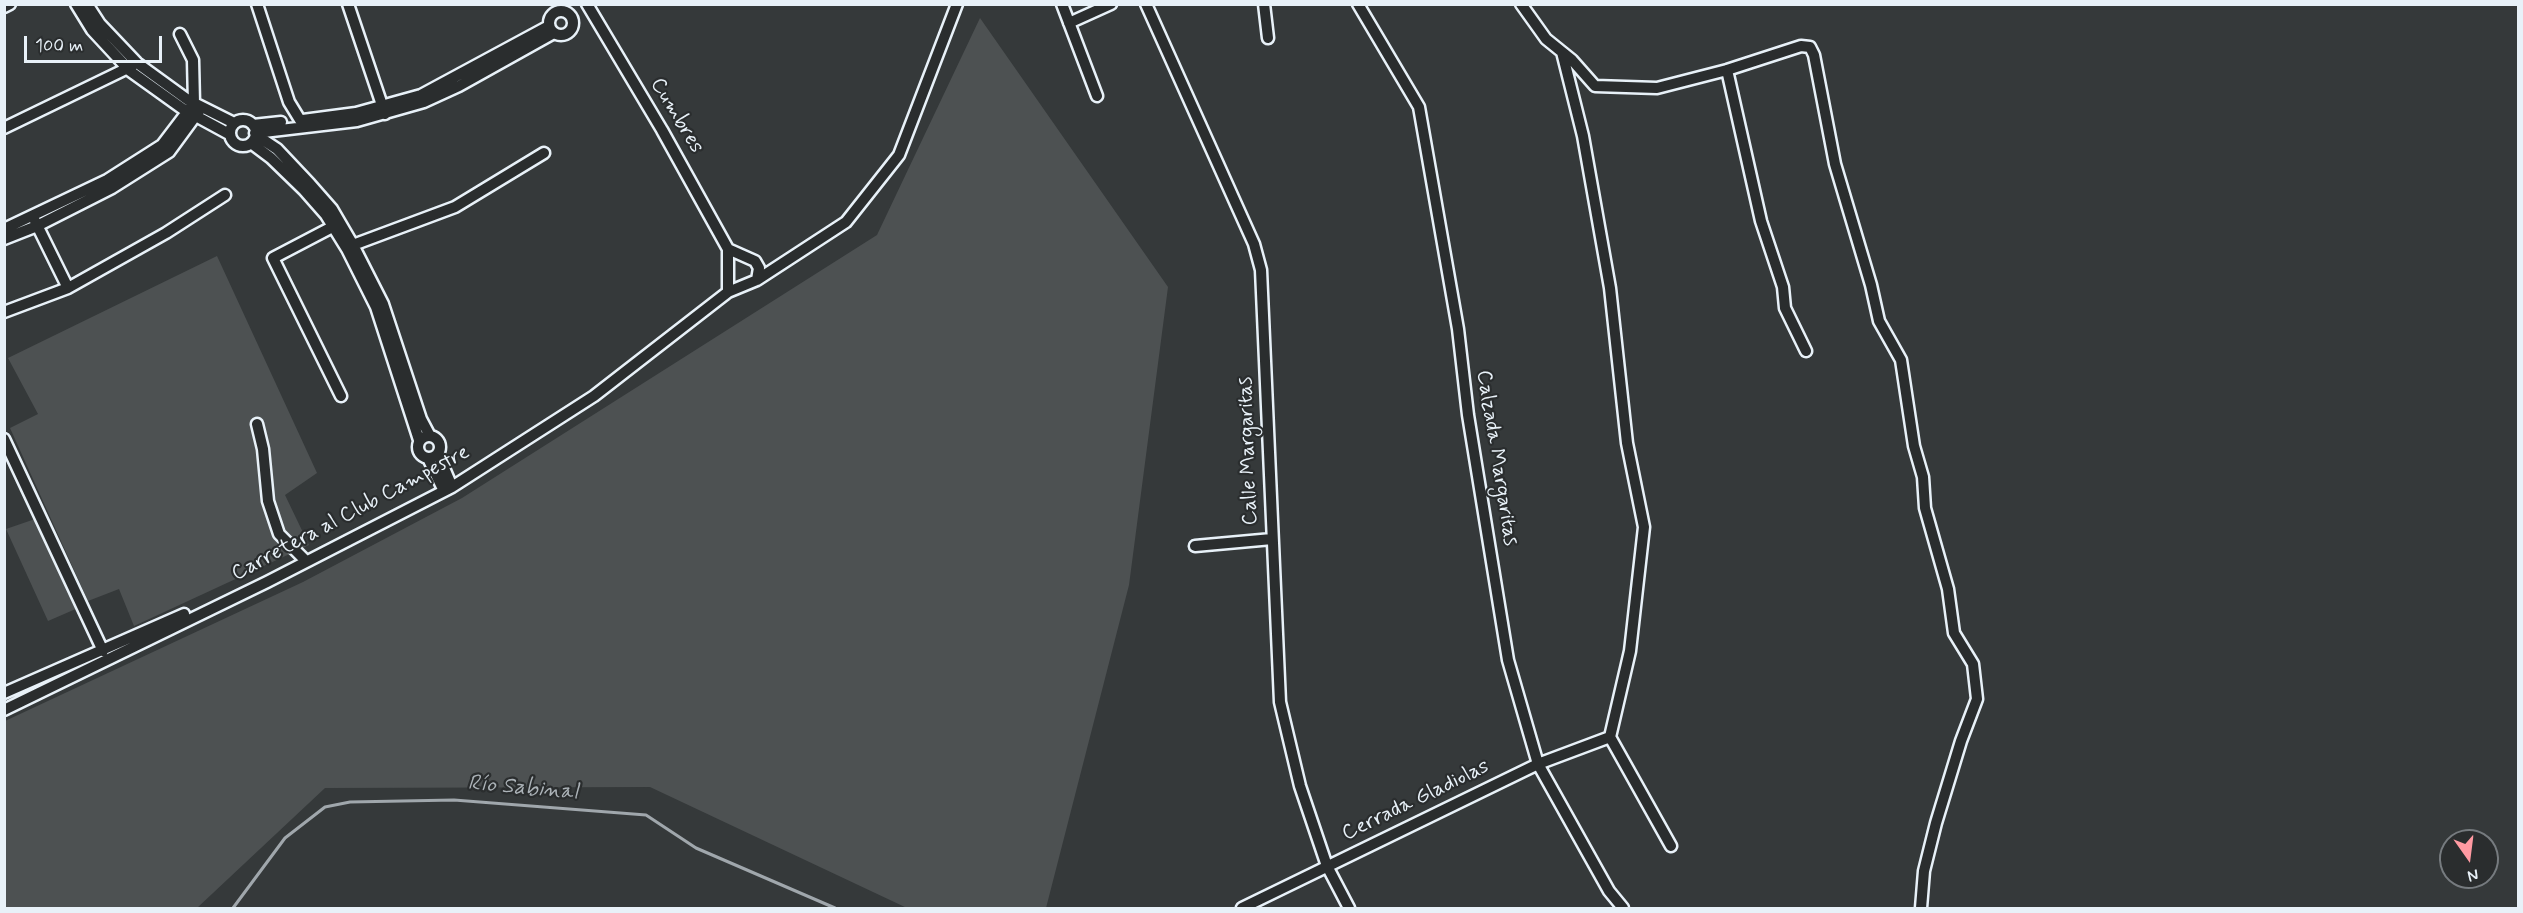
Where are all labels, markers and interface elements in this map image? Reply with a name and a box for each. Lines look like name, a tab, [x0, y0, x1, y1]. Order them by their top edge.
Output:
scale bar	[27, 24, 165, 62]
text: 100 m	[35, 34, 83, 58]
street label: Cumbres	[644, 74, 708, 158]
street label: Calzada Margaritas	[1470, 368, 1522, 548]
street label: Calle Margaritas	[1234, 376, 1264, 526]
street label: Carretera al Club Campestre	[228, 440, 474, 588]
street label: Cerrada Gladiolas	[1338, 755, 1494, 847]
water label: Río Sabinal	[467, 771, 579, 807]
north arrow	[2439, 829, 2499, 889]
text: N	[2465, 864, 2481, 886]

